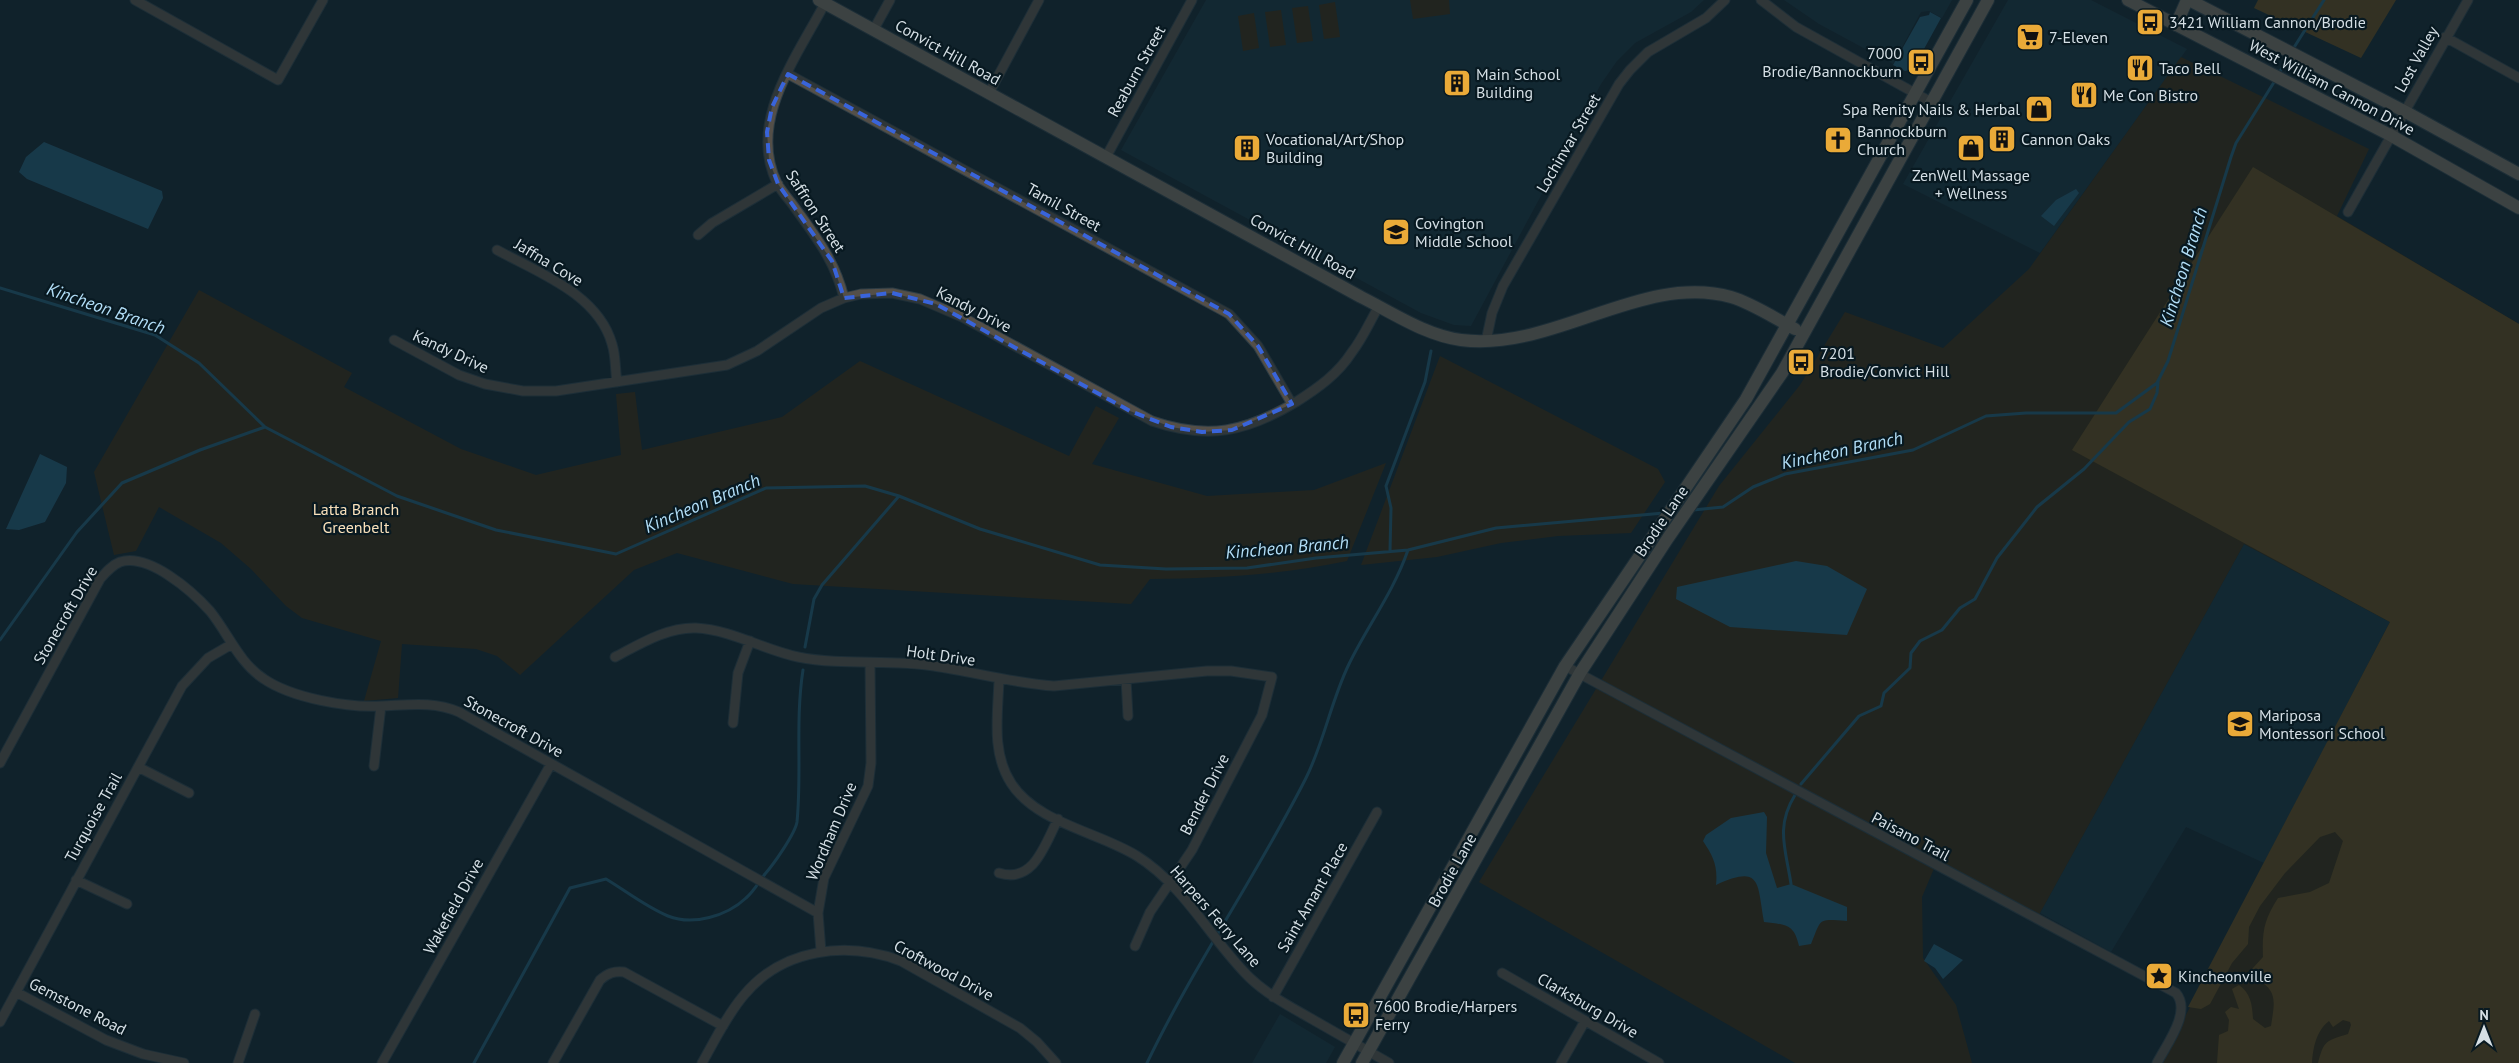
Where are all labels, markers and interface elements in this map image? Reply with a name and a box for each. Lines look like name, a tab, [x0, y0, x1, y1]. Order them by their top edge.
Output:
bus stop icon: 3421 William Cannon/Brodie	[2135, 7, 2165, 37]
place label: 3421 William Cannon/Brodie	[2169, 12, 2366, 32]
street label: Convict Hill Road	[892, 15, 1004, 89]
street label: Reaburn Street	[1103, 21, 1170, 120]
supermarket icon: 7-Eleven	[2015, 22, 2045, 52]
street label: Lost Valley	[2390, 22, 2443, 96]
place label: 7-Eleven	[2049, 27, 2108, 47]
street label: West William Cannon Drive	[2246, 35, 2418, 139]
place label: 7000 Brodie/Bannockburn	[1762, 43, 1902, 81]
bus stop icon: 7000 Brodie/Bannockburn	[1906, 47, 1936, 77]
restaurant icon: Taco Bell	[2125, 53, 2155, 83]
place label: Taco Bell	[2159, 58, 2221, 78]
place label: Main School Building	[1476, 64, 1561, 102]
building icon: Main School Building	[1442, 68, 1472, 98]
restaurant icon: Me Con Bistro	[2069, 80, 2099, 110]
place label: Me Con Bistro	[2103, 85, 2198, 105]
street label: Lochinvar Street	[1532, 89, 1605, 196]
shop icon: Spa Renity Nails & Herbal	[2024, 94, 2054, 124]
place label: Spa Renity Nails & Herbal	[1843, 99, 2020, 119]
place label: Bannockburn Church	[1857, 121, 1947, 159]
building icon: Cannon Oaks	[1987, 124, 2017, 154]
church icon: Bannockburn Church	[1823, 125, 1853, 155]
place label: Vocational/Art/Shop Building	[1265, 129, 1404, 167]
place label: Cannon Oaks	[2021, 129, 2110, 149]
building icon: Vocational/Art/Shop Building	[1232, 133, 1262, 163]
shop icon: ZenWell Massage + Wellness	[1956, 133, 1986, 163]
place label: ZenWell Massage + Wellness	[1912, 165, 2030, 203]
street label: Saffron Street	[782, 166, 850, 257]
street label: Tamil Street	[1023, 178, 1105, 236]
water label: Kincheon Branch	[2154, 204, 2212, 330]
street label: Convict Hill Road	[1247, 209, 1359, 283]
place label: Covington Middle School	[1415, 213, 1513, 251]
school or university icon: Covington Middle School	[1381, 217, 1411, 247]
street label: Jaffna Cove	[510, 233, 587, 290]
water label: Kincheon Branch	[44, 277, 168, 339]
street label: Kandy Drive	[933, 282, 1015, 336]
street label: Kandy Drive	[410, 325, 492, 377]
place label: 7201 Brodie/Convict Hill	[1820, 343, 1950, 381]
bus stop icon: 7201 Brodie/Convict Hill	[1786, 347, 1816, 377]
water label: Kincheon Branch	[1779, 426, 1905, 474]
water label: Kincheon Branch	[641, 468, 763, 538]
street label: Brodie Lane	[1630, 482, 1692, 560]
park label: Latta Branch Greenbelt	[313, 499, 399, 537]
water label: Kincheon Branch	[1224, 530, 1350, 564]
street label: Stonecroft Drive	[29, 562, 101, 668]
street label: Holt Drive	[905, 640, 977, 670]
street label: Stonecroft Drive	[461, 690, 567, 762]
place label: Mariposa Montessori School	[2259, 705, 2385, 743]
school or university icon: Mariposa Montessori School	[2225, 709, 2255, 739]
street label: Bender Drive	[1175, 750, 1233, 838]
street label: Turquoise Trail	[60, 768, 126, 865]
street label: Wordham Drive	[801, 779, 861, 883]
street label: Paisano Trail	[1868, 807, 1954, 865]
street label: Brodie Lane	[1424, 830, 1480, 910]
street label: Saint Amant Place	[1272, 838, 1352, 956]
street label: Wakefield Drive	[418, 855, 488, 957]
street label: Harpers Ferry Lane	[1166, 861, 1266, 971]
street label: Croftwood Drive	[891, 935, 997, 1005]
place icon: Kincheonville	[2144, 961, 2174, 991]
place label: Kincheonville	[2178, 966, 2272, 986]
street label: Clarksburg Drive	[1534, 968, 1642, 1042]
street label: Gemstone Road	[26, 973, 130, 1039]
place label: 7600 Brodie/Harpers Ferry	[1375, 996, 1518, 1034]
bus stop icon: 7600 Brodie/Harpers Ferry	[1341, 1000, 1371, 1030]
north arrow	[2459, 1003, 2509, 1053]
text: N	[2479, 1006, 2489, 1024]

